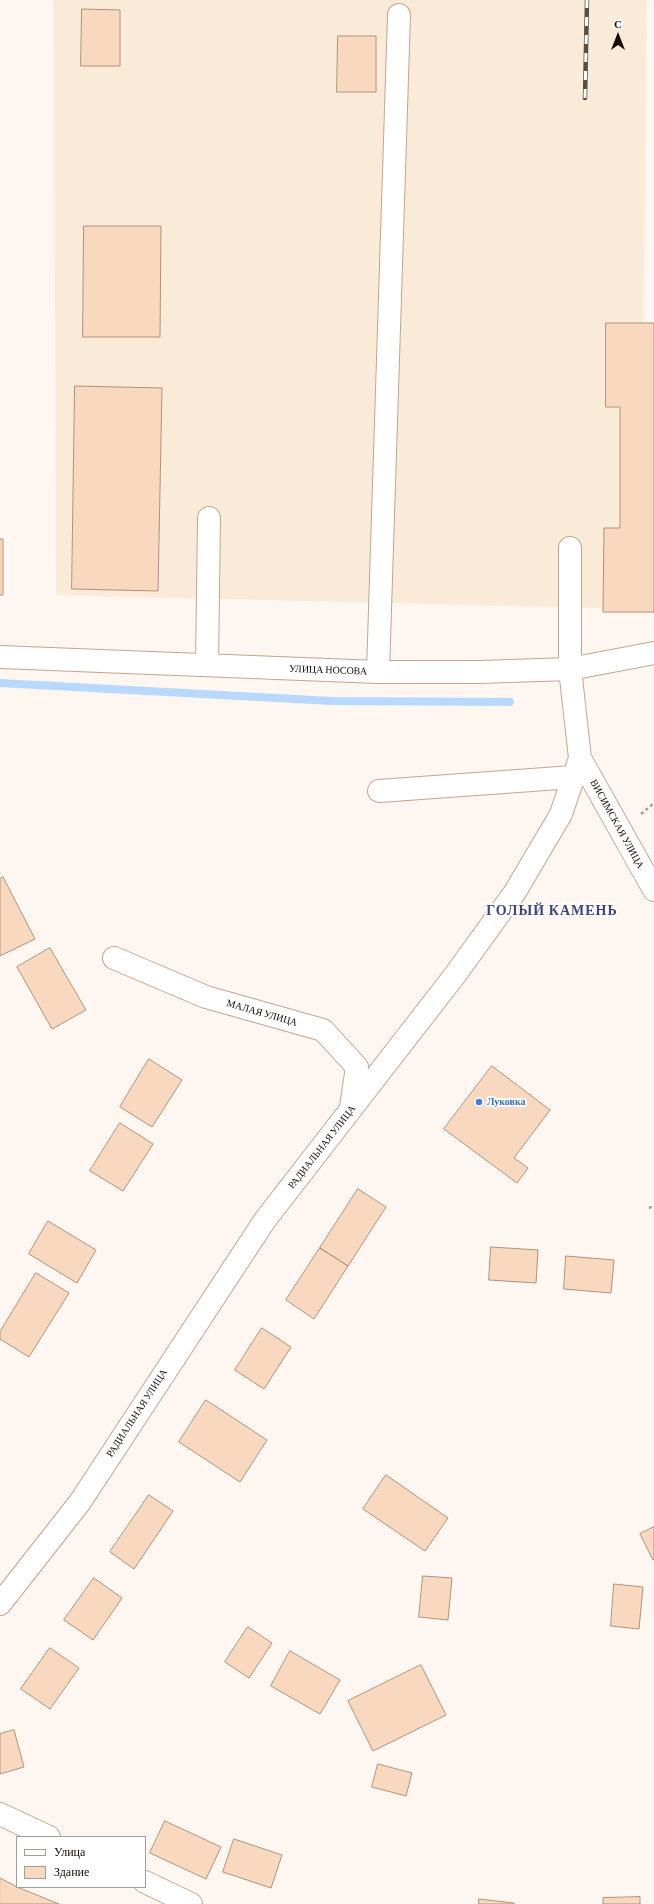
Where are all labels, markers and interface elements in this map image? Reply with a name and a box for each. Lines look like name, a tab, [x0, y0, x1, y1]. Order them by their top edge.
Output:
north arrow	[598, 16, 638, 56]
text: С	[614, 18, 622, 30]
street label: УЛИЦА НОСОВА	[289, 663, 367, 677]
street label: ВИСИМСКАЯ УЛИЦА	[587, 777, 647, 871]
district label: ГОЛЫЙ КАМЕНЬ	[486, 903, 618, 919]
street label: МАЛАЯ УЛИЦА	[225, 997, 299, 1029]
place label: Луковка	[487, 1096, 526, 1108]
marker: Луковка	[474, 1097, 484, 1107]
street label: РАДИАЛЬНАЯ УЛИЦА	[286, 1103, 358, 1191]
street label: РАДИАЛЬНАЯ УЛИЦА	[104, 1367, 170, 1459]
legend	[16, 1836, 146, 1888]
text: Улица	[54, 1845, 85, 1859]
text: Здание	[54, 1865, 89, 1879]

